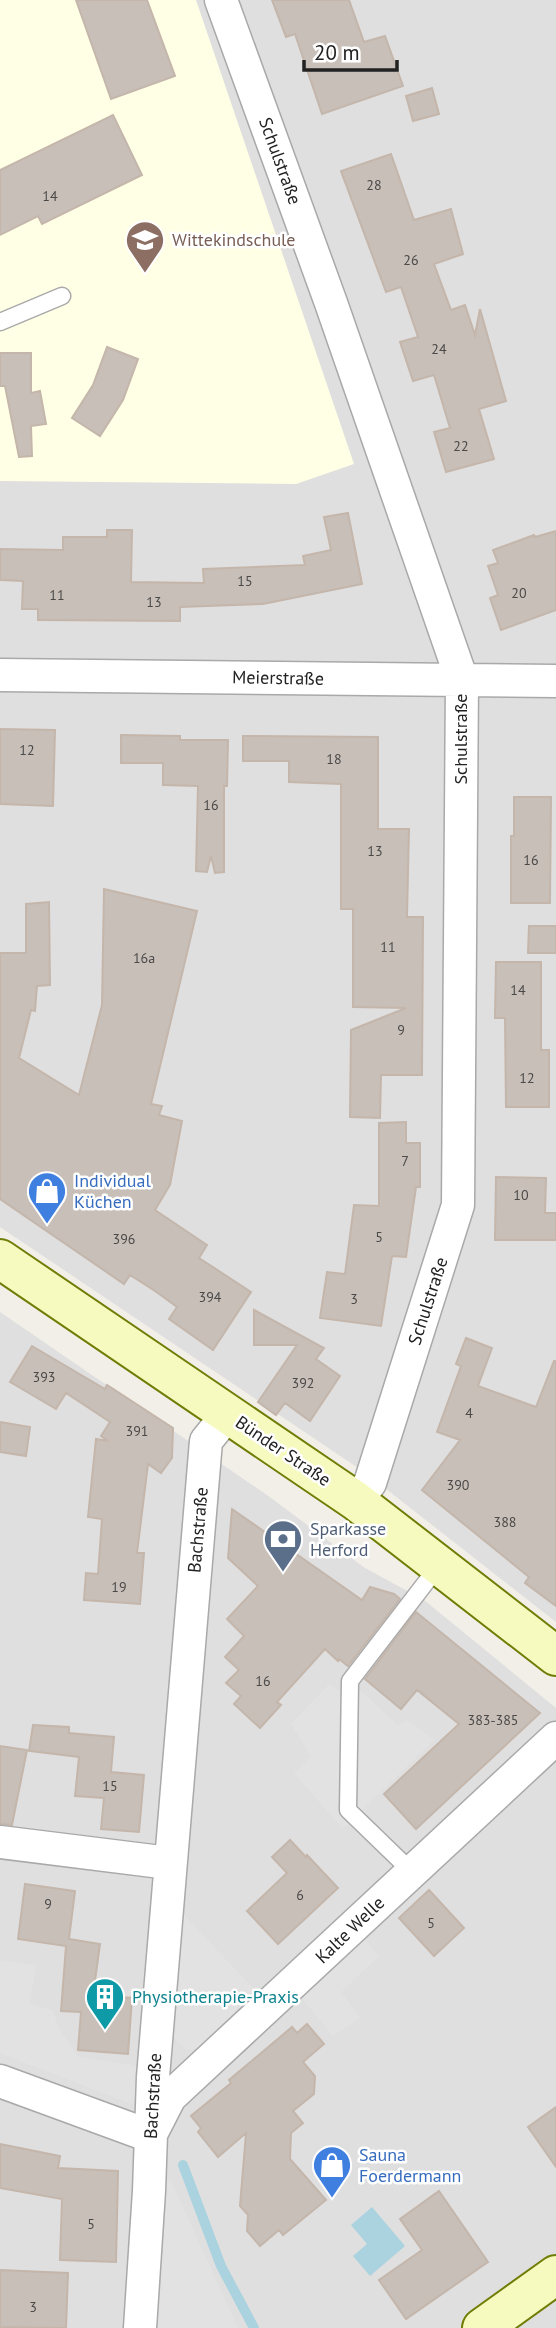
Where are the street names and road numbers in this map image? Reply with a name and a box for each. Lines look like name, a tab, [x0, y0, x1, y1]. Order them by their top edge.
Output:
street label: Schulstraße	[254, 114, 307, 208]
street label: Meierstraße	[232, 665, 324, 690]
street label: Schulstraße	[449, 693, 472, 785]
street label: Schulstraße	[403, 1254, 453, 1348]
street label: Bünder Straße	[231, 1410, 335, 1491]
street label: Bachstraße	[182, 1486, 213, 1574]
street label: Kalte Welle	[310, 1891, 389, 1968]
street label: Bachstraße	[139, 2052, 166, 2139]

